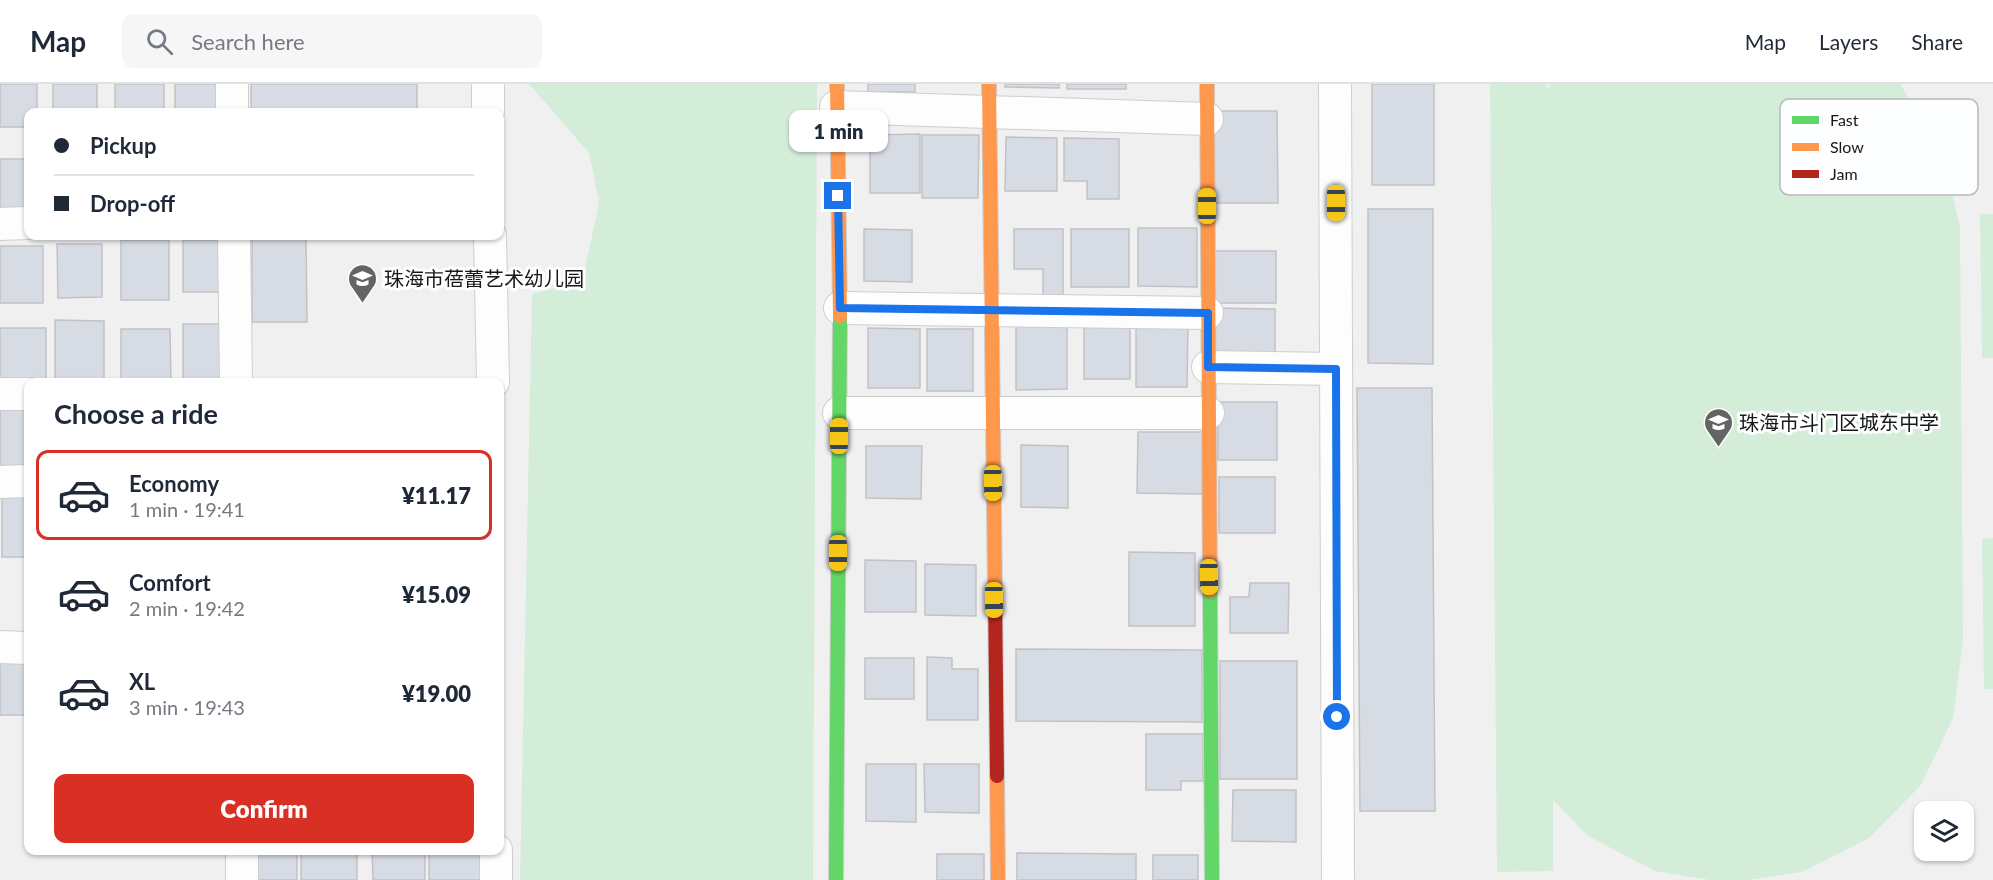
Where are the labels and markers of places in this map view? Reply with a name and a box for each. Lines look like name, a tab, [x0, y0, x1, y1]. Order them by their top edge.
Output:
school or university icon: 珠海市蓓蕾艺术幼儿园	[347, 262, 379, 304]
place label: 珠海市蓓蕾艺术幼儿园	[384, 266, 584, 290]
school or university icon: 珠海市斗门区城东中学	[1702, 406, 1734, 448]
place label: 珠海市斗门区城东中学	[1739, 410, 1939, 434]

